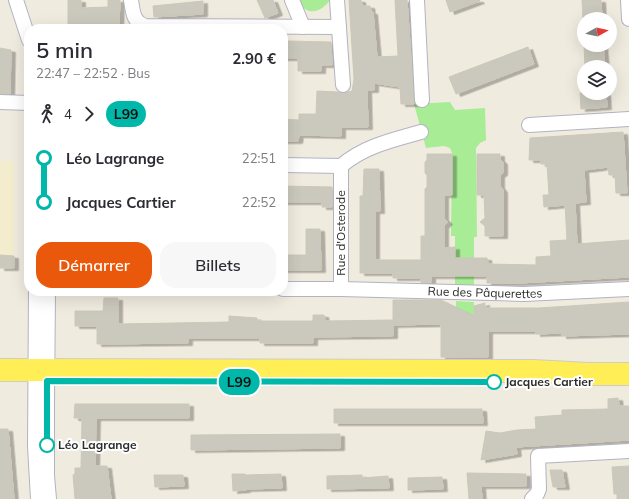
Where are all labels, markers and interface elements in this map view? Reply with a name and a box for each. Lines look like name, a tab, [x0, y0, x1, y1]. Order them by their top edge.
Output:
north arrow	[577, 12, 617, 52]
map controls	[577, 12, 617, 100]
text: 5 min	[36, 36, 93, 64]
text: 2.90 €	[232, 49, 276, 68]
button: layers	[577, 60, 617, 100]
text: 22:47 – 22:52 · Bus	[36, 65, 150, 81]
icon: walk	[36, 103, 58, 125]
icon: forward	[78, 103, 100, 125]
text: L99	[114, 105, 138, 123]
text: 4	[64, 106, 72, 122]
text: Léo Lagrange	[66, 149, 164, 168]
text: 22:51	[242, 150, 276, 166]
street label: Rue d'Osterode	[333, 190, 348, 276]
text: Jacques Cartier	[66, 193, 176, 212]
text: 22:52	[242, 194, 276, 210]
button: Démarrer	[36, 242, 152, 288]
button: Billets	[160, 242, 276, 288]
street label: Rue des Pâquerettes	[427, 283, 543, 301]
line badge: L99	[216, 369, 262, 395]
text: L99	[227, 373, 251, 391]
marker: Jacques Cartier	[486, 374, 502, 390]
place label: Jacques Cartier	[505, 374, 593, 389]
marker: Léo Lagrange	[39, 437, 55, 453]
place label: Léo Lagrange	[58, 437, 137, 452]

